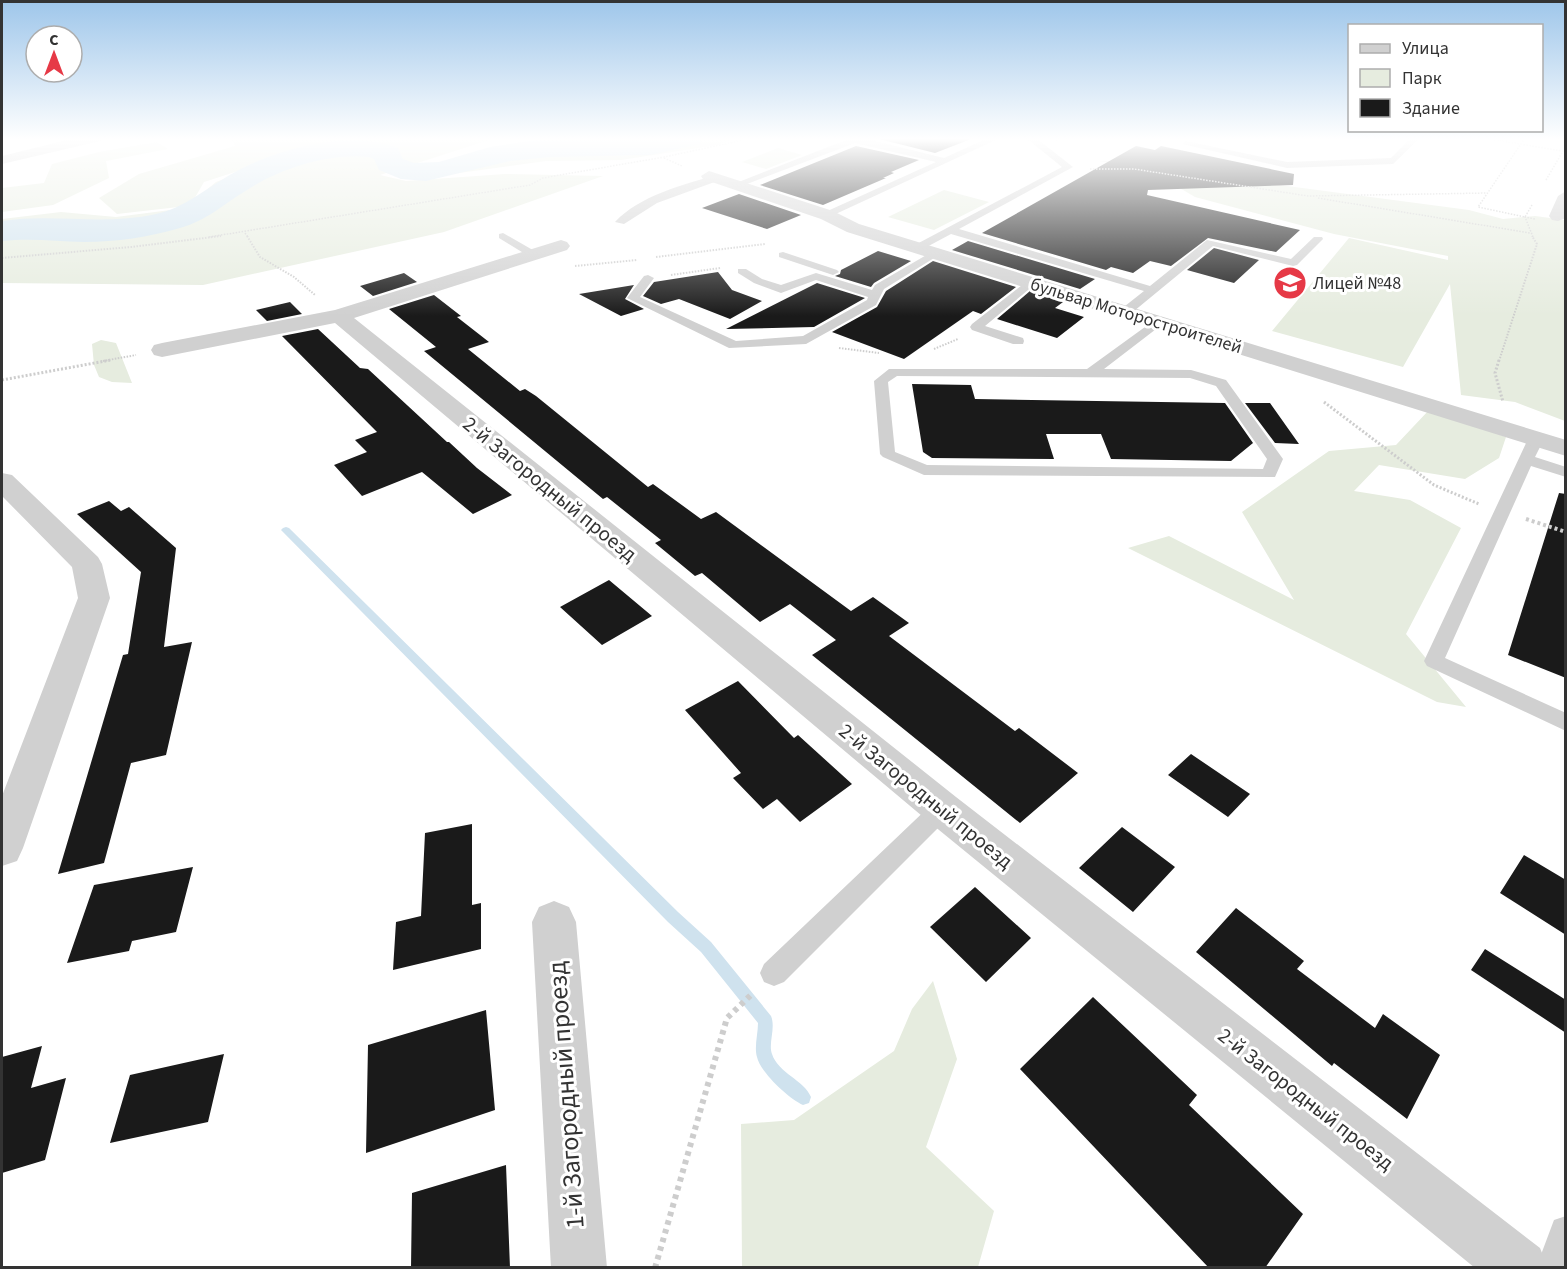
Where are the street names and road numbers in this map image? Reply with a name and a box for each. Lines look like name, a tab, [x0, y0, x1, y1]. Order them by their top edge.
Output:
street label: бульвар Моторостроителей	[1027, 272, 1245, 360]
street label: 2-й Загородный проезд	[456, 409, 644, 569]
street label: 2-й Загородный проезд	[832, 716, 1020, 876]
street label: 1-й Загородный проезд	[538, 960, 594, 1230]
street label: 2-й Загородный проезд	[1212, 1021, 1400, 1177]

